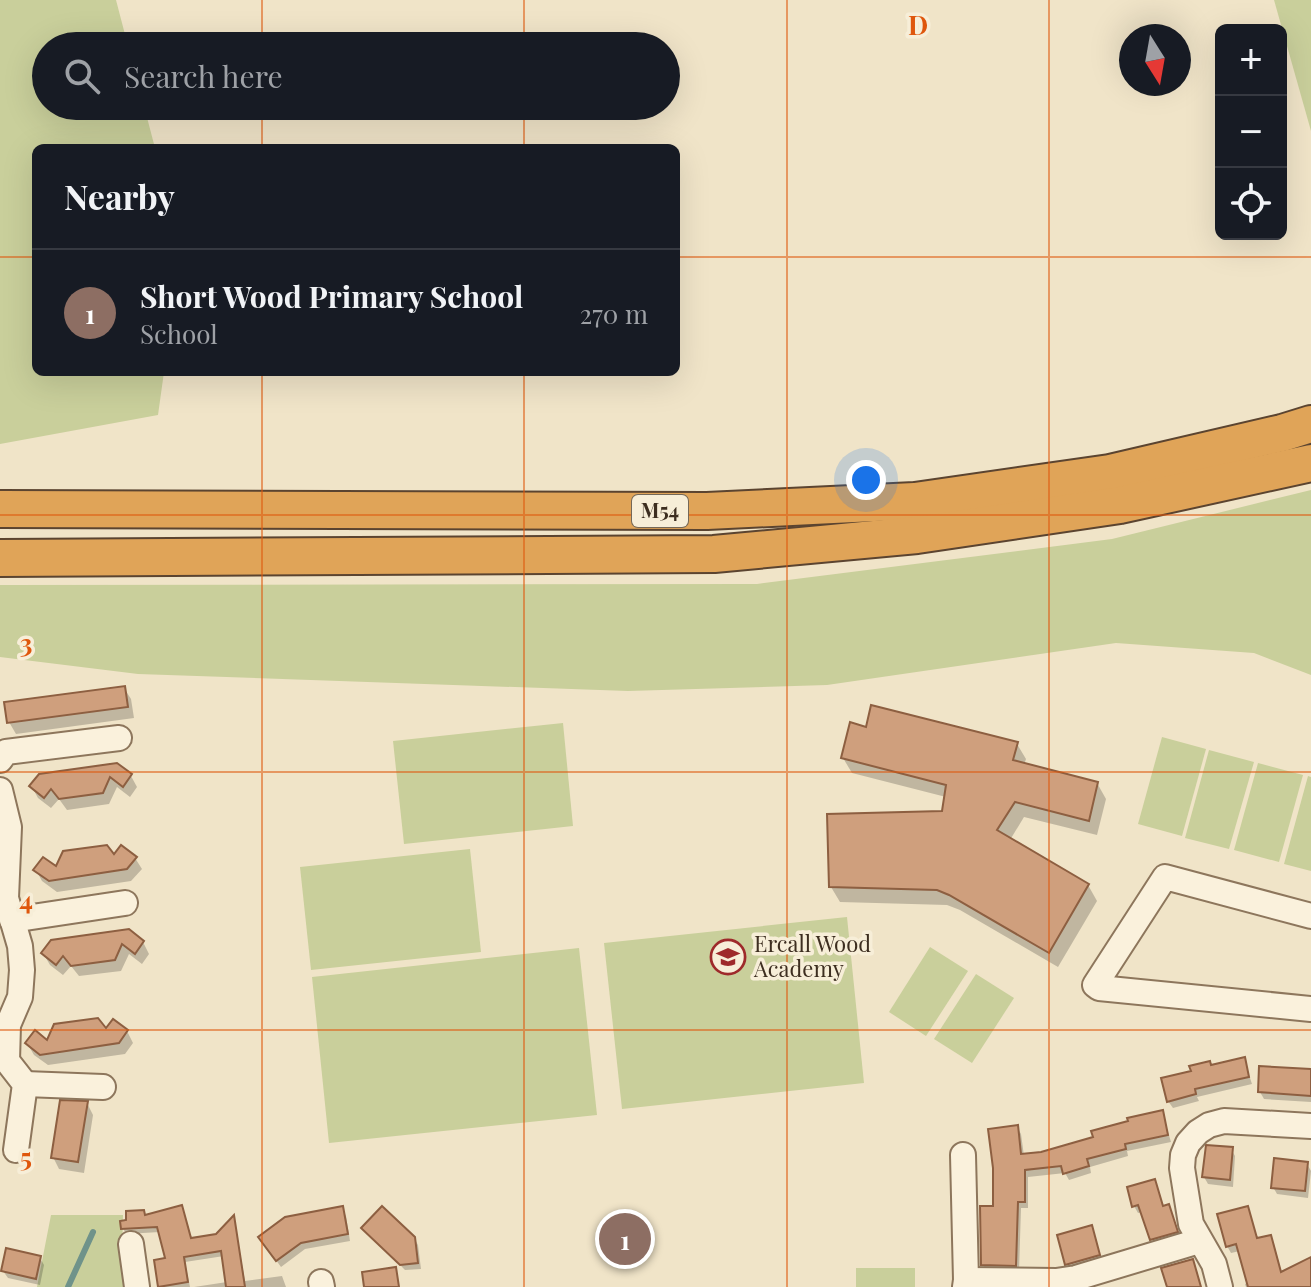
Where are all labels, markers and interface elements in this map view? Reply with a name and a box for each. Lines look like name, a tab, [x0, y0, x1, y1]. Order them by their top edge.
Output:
text: D	[908, 7, 928, 42]
north arrow	[1119, 24, 1191, 96]
map controls	[1215, 24, 1287, 240]
button: +	[1215, 24, 1287, 96]
search box	[32, 32, 680, 120]
icon: search	[60, 54, 104, 98]
text: Search here	[124, 56, 283, 96]
button: −	[1215, 96, 1287, 168]
button: locate	[1215, 168, 1287, 240]
text: Nearby	[64, 173, 175, 219]
text: Short Wood Primary School	[140, 276, 523, 316]
text: 1	[85, 296, 95, 331]
text: 270 m	[580, 296, 648, 331]
text: School	[140, 316, 218, 351]
your location	[846, 460, 886, 500]
road number: M54	[632, 495, 688, 527]
text: 3	[20, 625, 32, 660]
text: 4	[19, 882, 33, 917]
place label: Ercall Wood Academy	[753, 928, 871, 983]
school or university icon: Ercall Wood Academy	[709, 938, 747, 976]
text: 5	[20, 1139, 32, 1174]
pin: 1	[599, 1209, 651, 1269]

